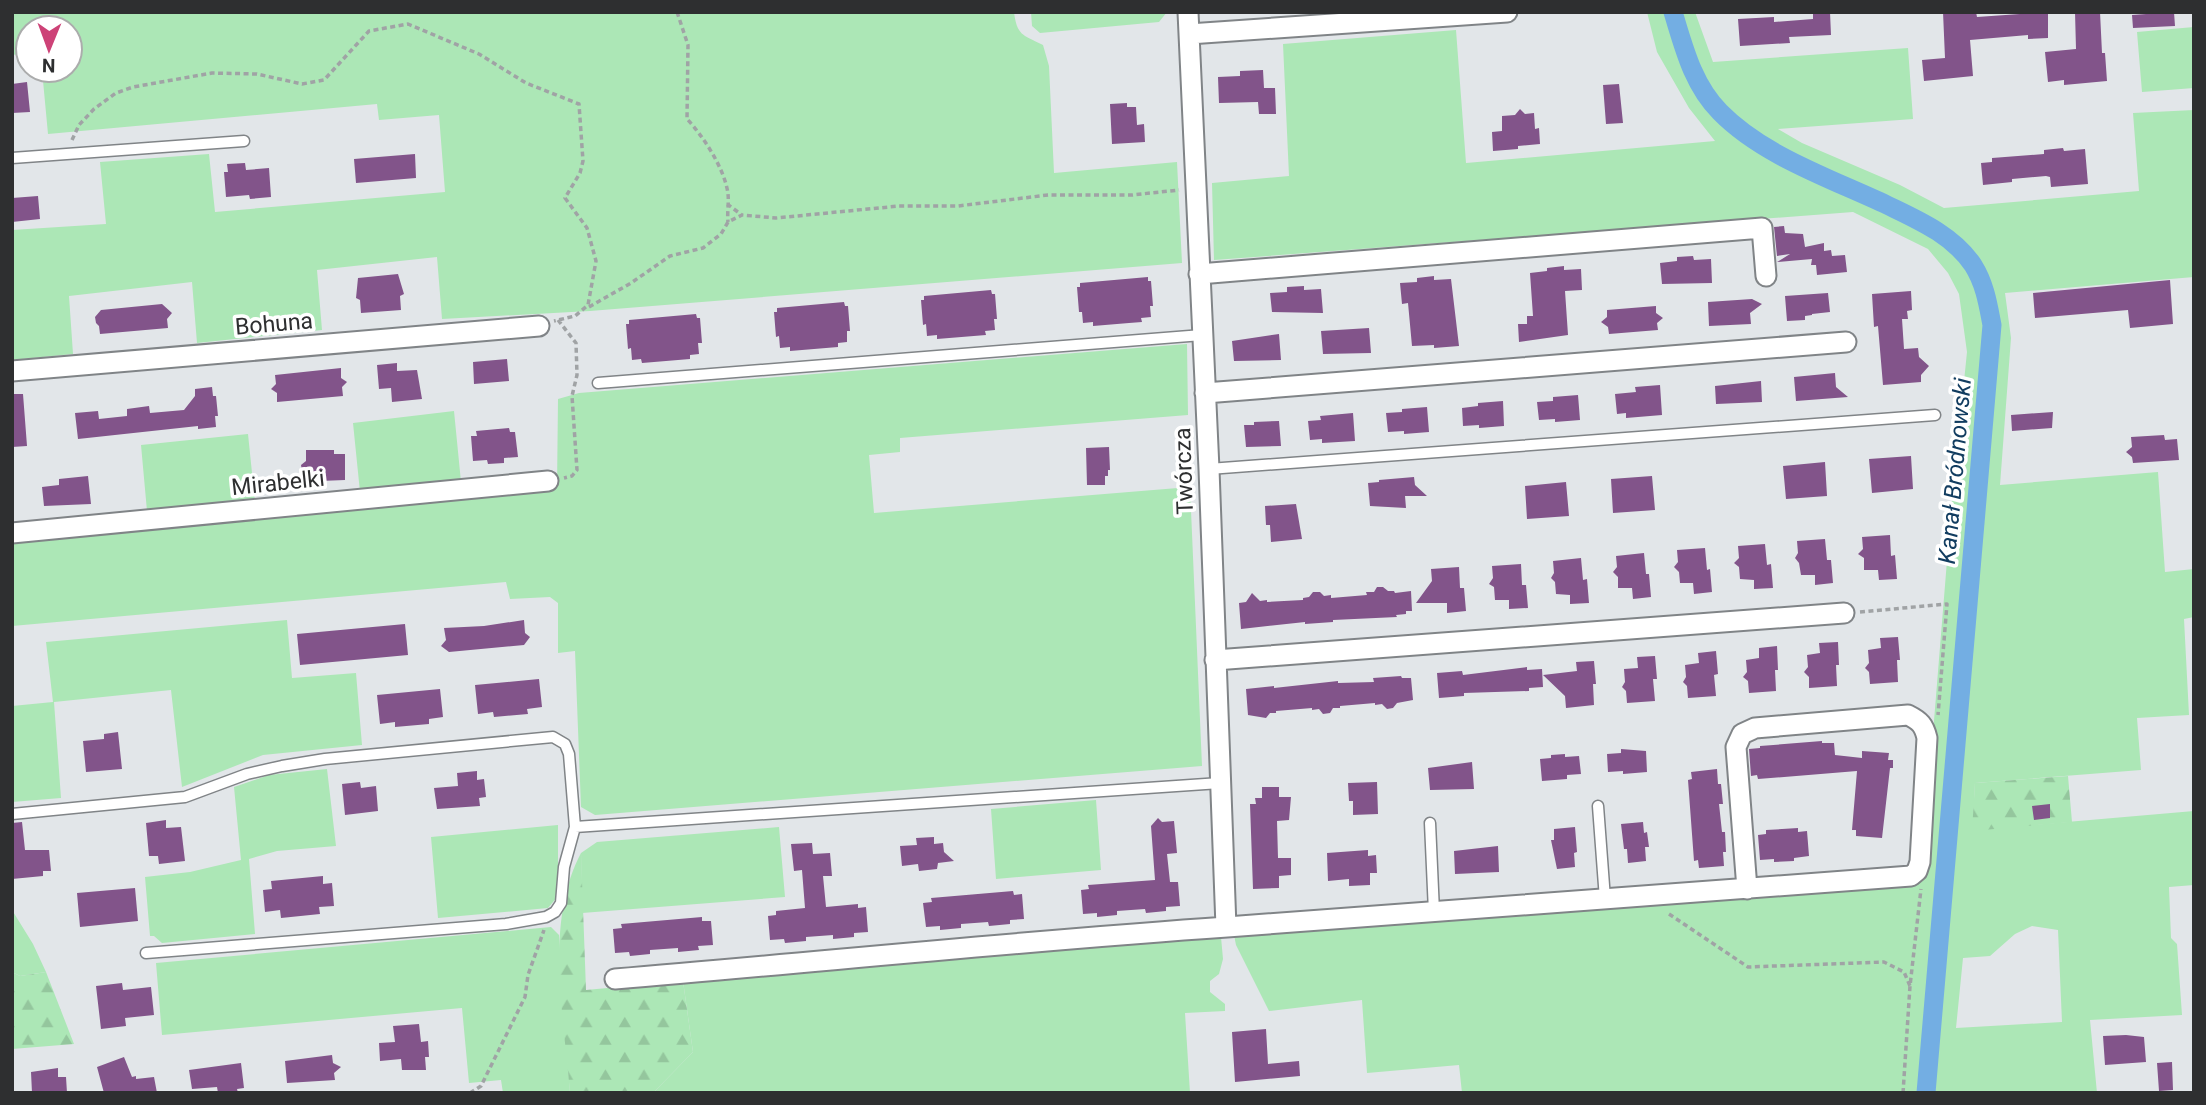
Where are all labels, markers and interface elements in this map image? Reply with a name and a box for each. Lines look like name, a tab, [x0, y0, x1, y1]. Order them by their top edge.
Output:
north arrow	[14, 14, 84, 84]
text: N	[42, 54, 56, 77]
street label: Bohuna	[234, 307, 314, 341]
water label: Kanał Bródnowski	[1933, 376, 1977, 565]
street label: Twórcza	[1169, 427, 1199, 515]
street label: Mirabelki	[230, 465, 326, 501]

